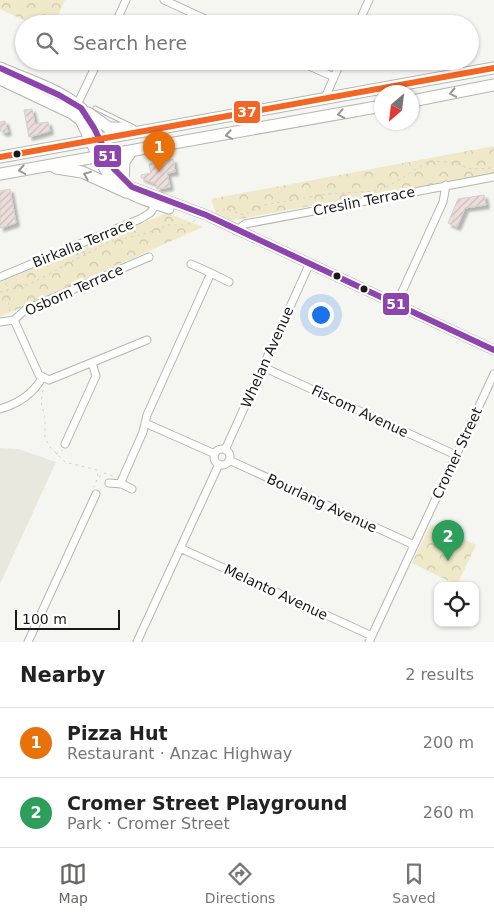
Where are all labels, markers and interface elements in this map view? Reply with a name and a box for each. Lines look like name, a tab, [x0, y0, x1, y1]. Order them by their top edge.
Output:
search box	[15, 15, 479, 70]
icon: search	[33, 29, 61, 57]
text: Search here	[73, 32, 187, 54]
north arrow	[374, 85, 419, 130]
one-way arrow	[448, 87, 457, 98]
line badge: 37	[233, 100, 261, 124]
text: 37	[237, 104, 257, 120]
one-way arrow	[337, 108, 346, 118]
one-way arrow	[224, 129, 233, 139]
pin: 1	[143, 131, 175, 172]
line badge: 51	[93, 144, 122, 168]
text: 51	[98, 148, 118, 164]
unlabelled marker	[12, 149, 22, 159]
one-way arrow	[18, 165, 27, 175]
one-way arrow	[83, 170, 91, 180]
street label: Creslin Terrace	[312, 183, 416, 219]
street label: Birkalla Terrace	[30, 215, 136, 271]
street label: Osborn Terrace	[23, 261, 125, 319]
unlabelled marker	[332, 271, 342, 281]
unlabelled marker	[359, 284, 369, 294]
line badge: 51	[382, 292, 410, 316]
text: 51	[386, 296, 406, 312]
your location	[308, 302, 334, 328]
street label: Whelan Avenue	[237, 304, 297, 410]
street label: Fiscom Avenue	[309, 382, 411, 440]
street label: Cromer Street	[429, 404, 485, 501]
street label: Bourlang Avenue	[264, 470, 380, 536]
pin: 2	[432, 520, 464, 561]
street label: Melanto Avenue	[222, 561, 330, 623]
map controls	[434, 582, 479, 627]
button: locate	[434, 582, 479, 627]
scale bar	[15, 607, 120, 630]
text: 100 m	[22, 611, 67, 627]
text: Nearby	[20, 663, 105, 687]
text: 2 results	[405, 665, 474, 684]
text: Pizza Hut	[67, 722, 168, 744]
text: 1	[30, 733, 42, 752]
text: 200 m	[423, 733, 474, 752]
text: Restaurant · Anzac Highway	[67, 744, 292, 763]
text: Cromer Street Playground	[67, 792, 347, 814]
text: 2	[30, 803, 42, 822]
text: 260 m	[423, 803, 474, 822]
text: Park · Cromer Street	[67, 814, 230, 833]
tab: Map	[58, 860, 88, 906]
tab: Directions	[205, 860, 275, 906]
tab: Saved	[392, 860, 436, 906]

